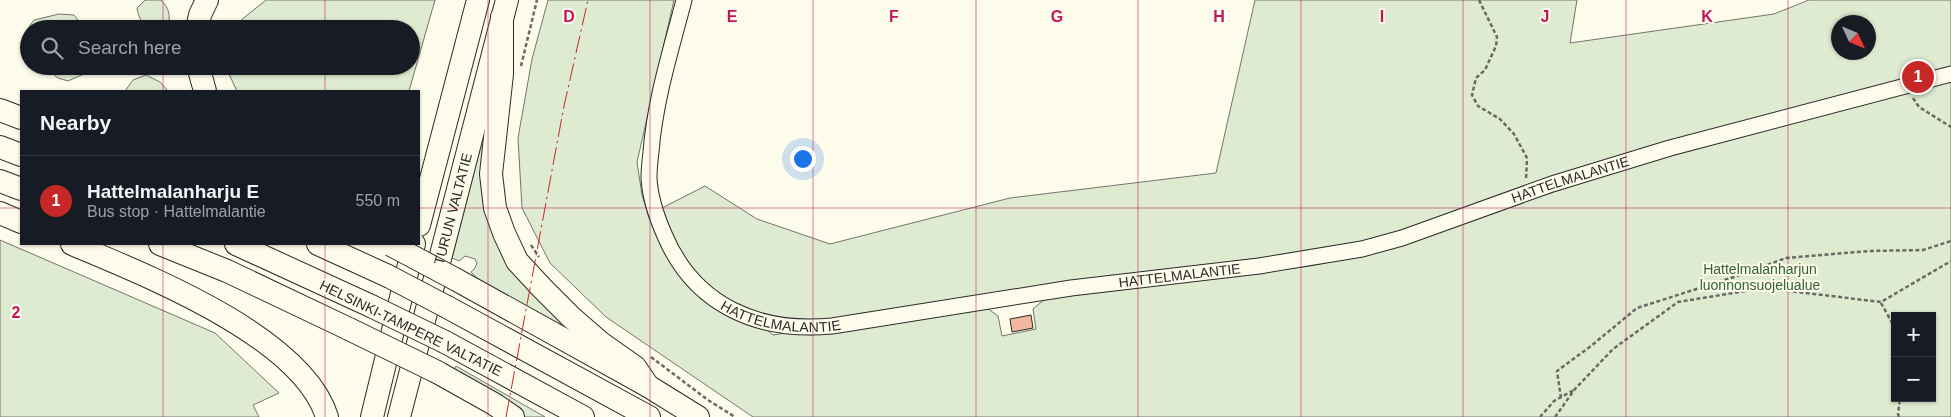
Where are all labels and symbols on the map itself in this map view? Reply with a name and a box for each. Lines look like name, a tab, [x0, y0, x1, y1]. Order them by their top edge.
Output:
text: D	[563, 8, 575, 25]
text: E	[727, 8, 738, 25]
text: F	[889, 8, 899, 25]
text: G	[1051, 8, 1063, 25]
text: H	[1213, 8, 1225, 25]
text: I	[1380, 8, 1384, 25]
text: J	[1541, 8, 1549, 25]
text: K	[1701, 8, 1713, 25]
north arrow	[1831, 15, 1876, 60]
pin: 1	[1902, 58, 1934, 96]
your location	[790, 146, 816, 172]
street label: TURUN VALTATIE	[431, 151, 475, 267]
street label: HATTELMALANTIE	[1509, 153, 1631, 206]
street label: HATTELMALANTIE	[1118, 260, 1241, 290]
park label: Hattelmalanharjun luonnonsuojelualue	[1700, 261, 1821, 293]
street label: HELSINKI-TAMPERE VALTATIE	[317, 277, 505, 379]
street label: HATTELMALANTIE	[718, 297, 842, 335]
text: 2	[12, 304, 21, 321]

